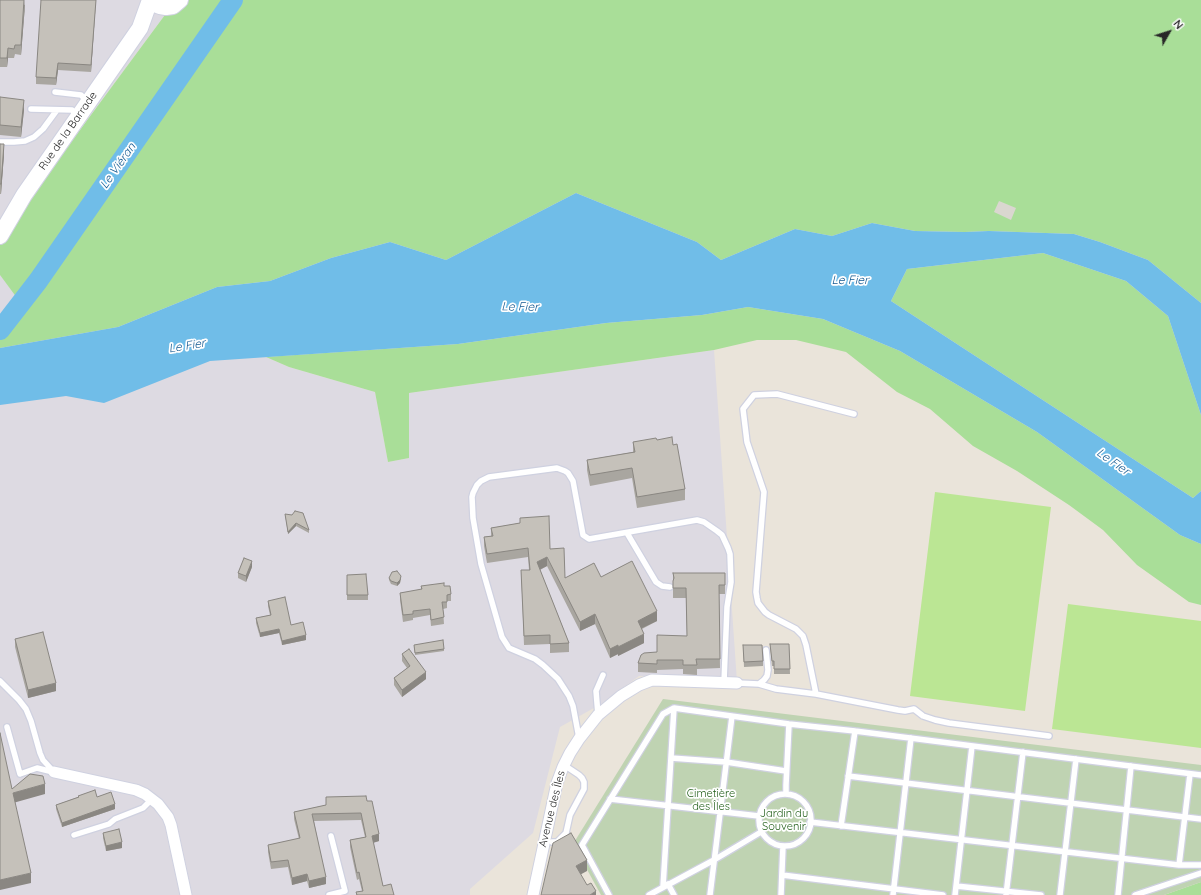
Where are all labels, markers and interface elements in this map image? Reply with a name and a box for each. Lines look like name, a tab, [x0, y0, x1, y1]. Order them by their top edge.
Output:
north arrow	[1149, 12, 1189, 52]
text: N	[1170, 17, 1186, 32]
street label: Rue de la Barrade	[36, 89, 100, 173]
water label: Le Viéran	[97, 140, 139, 192]
water label: Le Fier	[831, 273, 869, 287]
water label: Le Fier	[501, 299, 539, 315]
water label: Le Fier	[168, 336, 206, 356]
water label: Le Fier	[1094, 445, 1132, 479]
street label: Avenue des Îles	[536, 769, 568, 849]
park label: Cimetière des Îles	[687, 787, 735, 813]
park label: Jardin du Souvenir	[760, 807, 808, 833]

